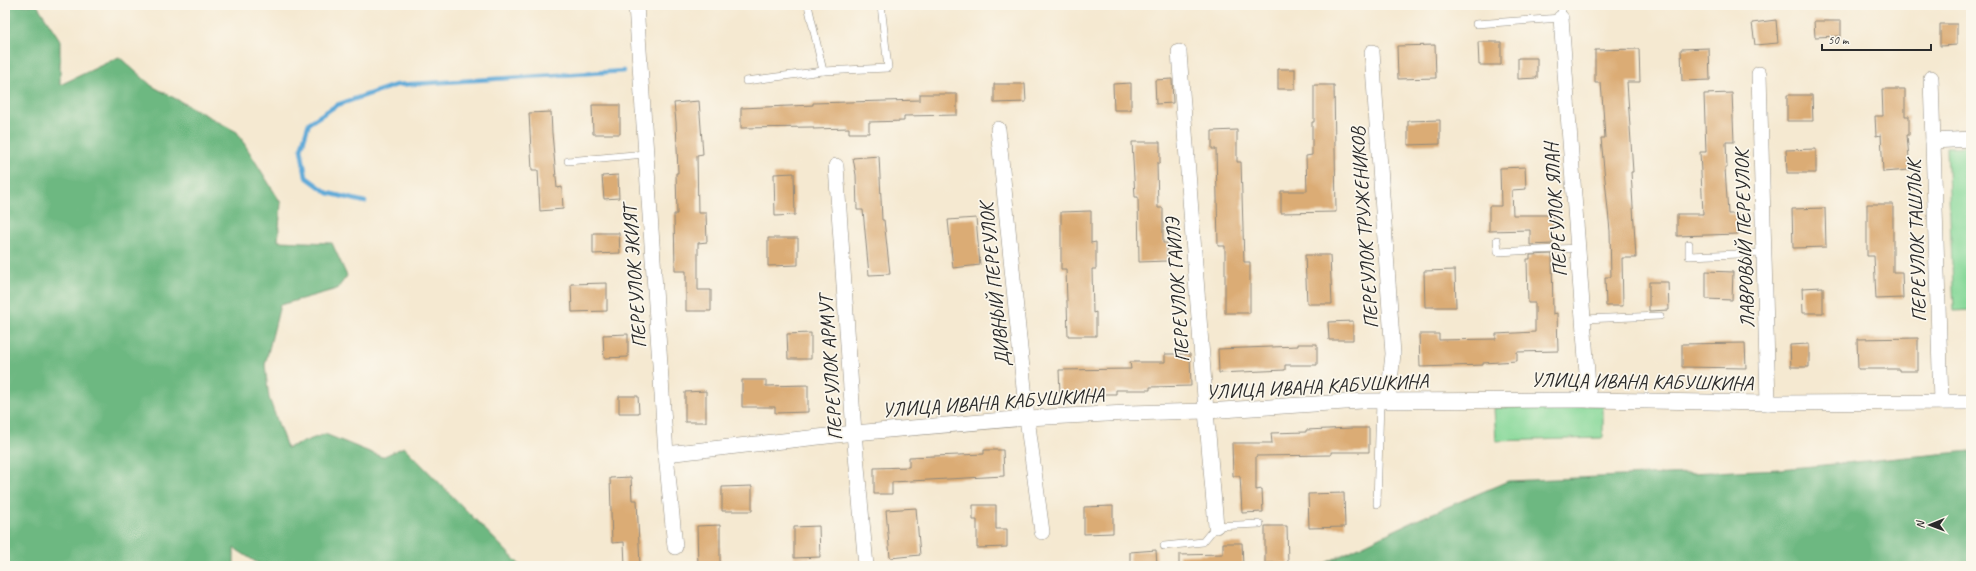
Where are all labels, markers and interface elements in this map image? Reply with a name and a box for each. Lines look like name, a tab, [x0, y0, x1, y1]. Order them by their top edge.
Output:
scale bar	[1822, 26, 1931, 52]
text: 50 m	[1828, 32, 1850, 48]
street label: ПЕРЕУЛОК ТРУЖЕНИКОВ	[1345, 125, 1384, 330]
street label: ПЕРЕУЛОК ЯЛАН	[1538, 139, 1573, 278]
street label: ЛАВРОВЫЙ ПЕРЕУЛОК	[1729, 145, 1760, 329]
street label: ПЕРЕУЛОК ТАШЛЫК	[1901, 156, 1932, 322]
street label: ДИВНЫЙ ПЕРЕУЛОК	[973, 198, 1016, 368]
street label: ПЕРЕУЛОК ЭКИЯТ	[617, 200, 652, 349]
street label: ПЕРЕУЛОК ГАИЛЭ	[1160, 215, 1195, 363]
street label: ПЕРЕУЛОК АРМУТ	[813, 291, 848, 441]
street label: УЛИЦА ИВАНА КАБУШКИНА	[1531, 367, 1754, 396]
street label: УЛИЦА ИВАНА КАБУШКИНА	[1205, 368, 1430, 405]
street label: УЛИЦА ИВАНА КАБУШКИНА	[881, 382, 1106, 423]
north arrow	[1910, 505, 1950, 545]
text: N	[1913, 519, 1927, 529]

